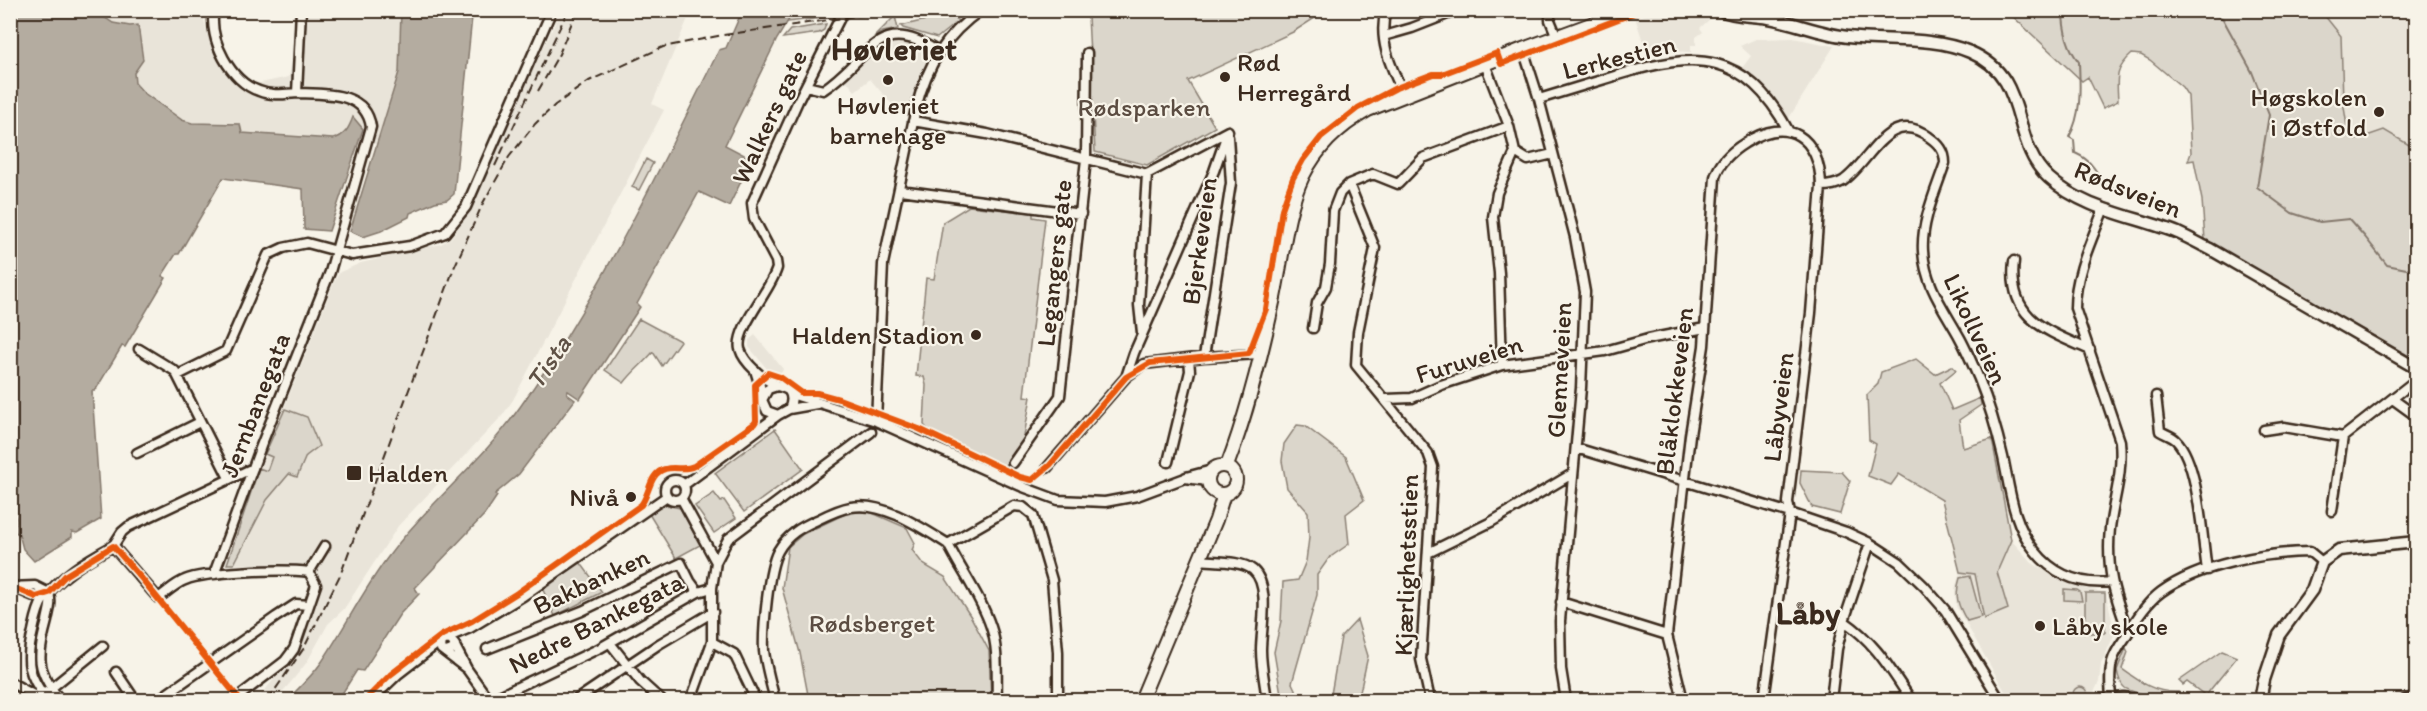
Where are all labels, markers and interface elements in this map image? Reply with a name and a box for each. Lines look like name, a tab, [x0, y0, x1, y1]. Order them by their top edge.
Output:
street label: Lerkestien	[1559, 27, 1679, 87]
district label: Høvleriet	[831, 30, 957, 68]
street label: Walkers gate	[724, 45, 814, 189]
place label: Rød Herregård	[1237, 46, 1351, 108]
marker: Rød Herregård	[1218, 70, 1232, 84]
marker: Høvleriet barnehage	[881, 73, 895, 87]
place label: Høgskolen i Østfold	[2250, 81, 2367, 143]
place label: Høvleriet barnehage	[829, 89, 947, 151]
park label: Rødsparken	[1078, 91, 1211, 123]
marker: Høgskolen i Østfold	[2372, 105, 2386, 119]
street label: Rødsveien	[2069, 153, 2187, 225]
street label: Bjerkeveien	[1174, 175, 1224, 307]
street label: Legangers gate	[1029, 178, 1079, 348]
street label: Likollveien	[1936, 268, 2016, 390]
street label: Glenneveien	[1539, 301, 1579, 439]
street label: Blåklokkeveien	[1648, 305, 1700, 477]
place label: Halden Stadion	[792, 319, 964, 351]
street label: Furuveien	[1412, 327, 1527, 390]
street label: Jernbanegata	[213, 328, 297, 482]
water label: Tista	[518, 328, 578, 395]
marker: Halden Stadion	[969, 328, 983, 342]
street label: Låbyveien	[1755, 350, 1801, 464]
place label: Halden	[368, 457, 448, 489]
marker: Halden	[345, 464, 363, 482]
street label: Kjærlighetsstien	[1387, 473, 1425, 656]
place label: Nivå	[569, 481, 619, 513]
marker: Nivå	[624, 490, 638, 504]
street label: Bakbanken	[528, 540, 654, 622]
street label: Nedre Bankegata	[503, 565, 689, 681]
district label: Låby	[1776, 594, 1841, 632]
park label: Rødsberget	[809, 607, 936, 639]
place label: Låby skole	[2052, 610, 2168, 642]
marker: Låby skole	[2033, 619, 2047, 633]

